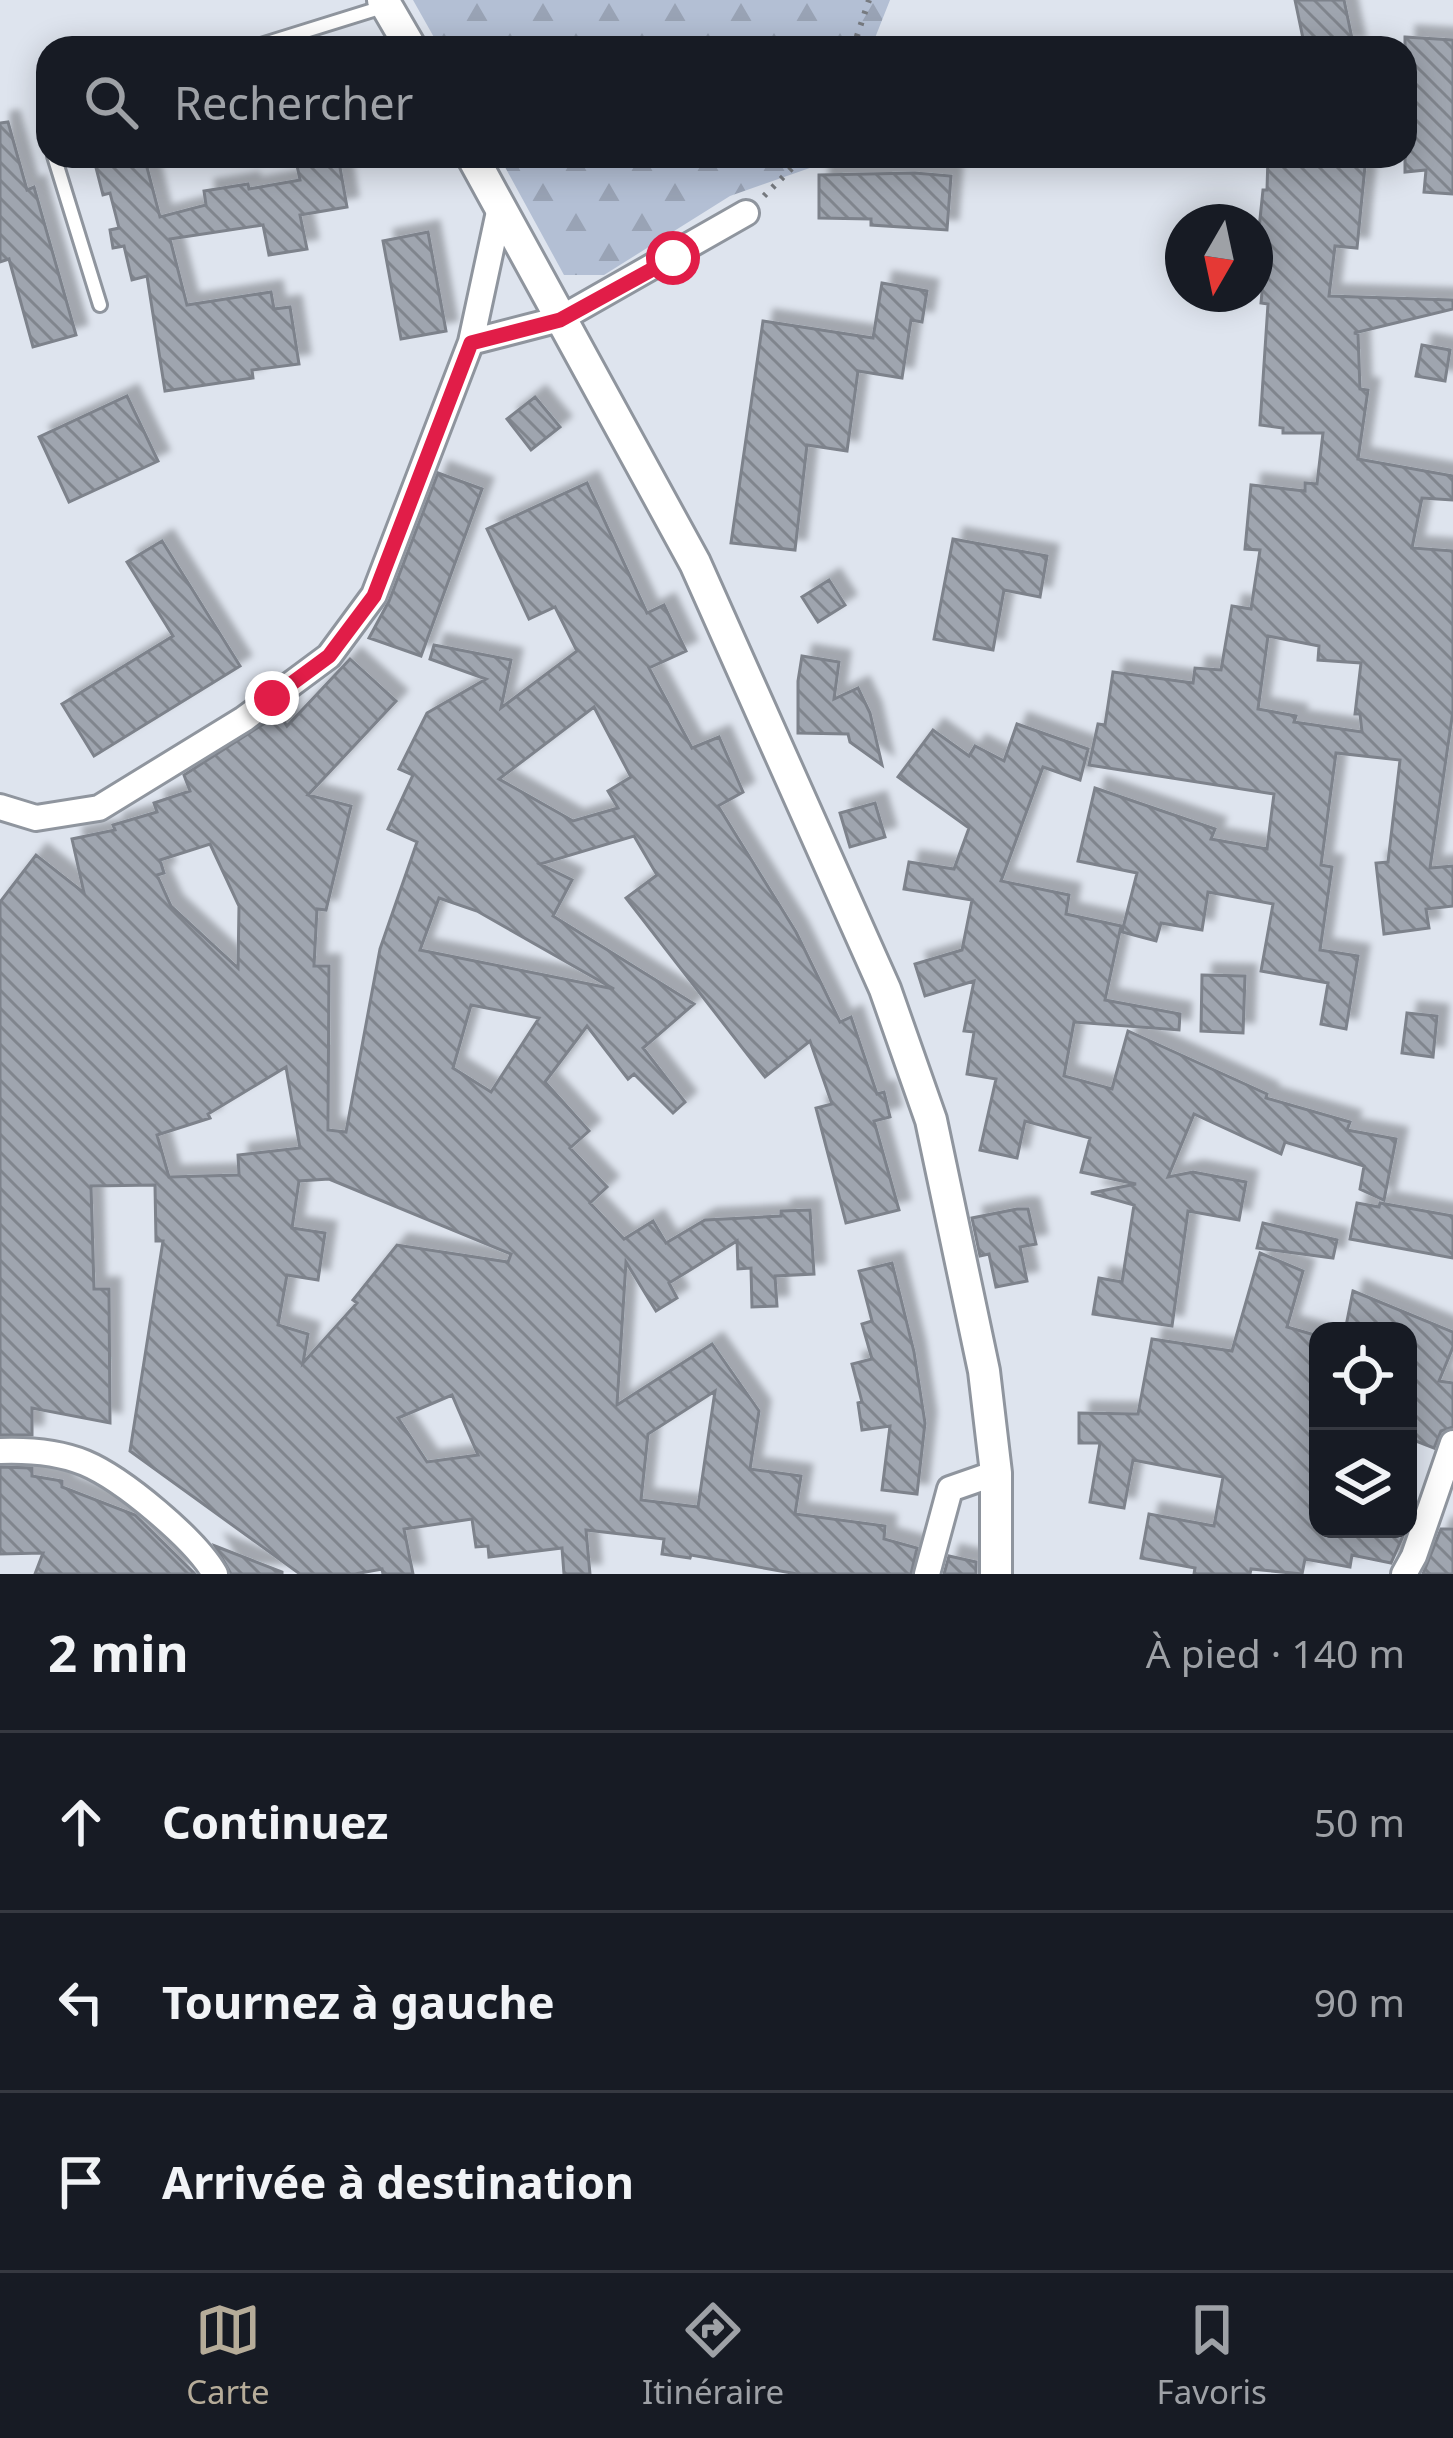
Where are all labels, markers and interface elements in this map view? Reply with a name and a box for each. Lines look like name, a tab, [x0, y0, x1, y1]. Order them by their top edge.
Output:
search box	[36, 36, 1417, 168]
icon: search	[78, 69, 144, 135]
text: Rechercher	[174, 72, 413, 133]
north arrow	[1165, 204, 1273, 312]
route start	[646, 231, 700, 285]
route end	[245, 671, 299, 725]
map controls	[1309, 1322, 1417, 1538]
button: locate	[1309, 1322, 1417, 1430]
button: layers	[1309, 1430, 1417, 1538]
text: 2 min	[48, 1617, 189, 1687]
text: À pied · 140 m	[1146, 1626, 1405, 1679]
icon: ahead	[48, 1789, 114, 1855]
text: Continuez	[162, 1791, 388, 1852]
text: 50 m	[1314, 1795, 1405, 1848]
icon: left	[48, 1969, 114, 2035]
text: Tournez à gauche	[162, 1971, 555, 2032]
text: 90 m	[1314, 1975, 1405, 2028]
icon: arrive	[48, 2149, 114, 2215]
text: Arrivée à destination	[162, 2151, 634, 2212]
tab: Carte	[186, 2297, 270, 2414]
tab: Itinéraire	[642, 2297, 784, 2414]
tab: Favoris	[1157, 2297, 1267, 2414]

